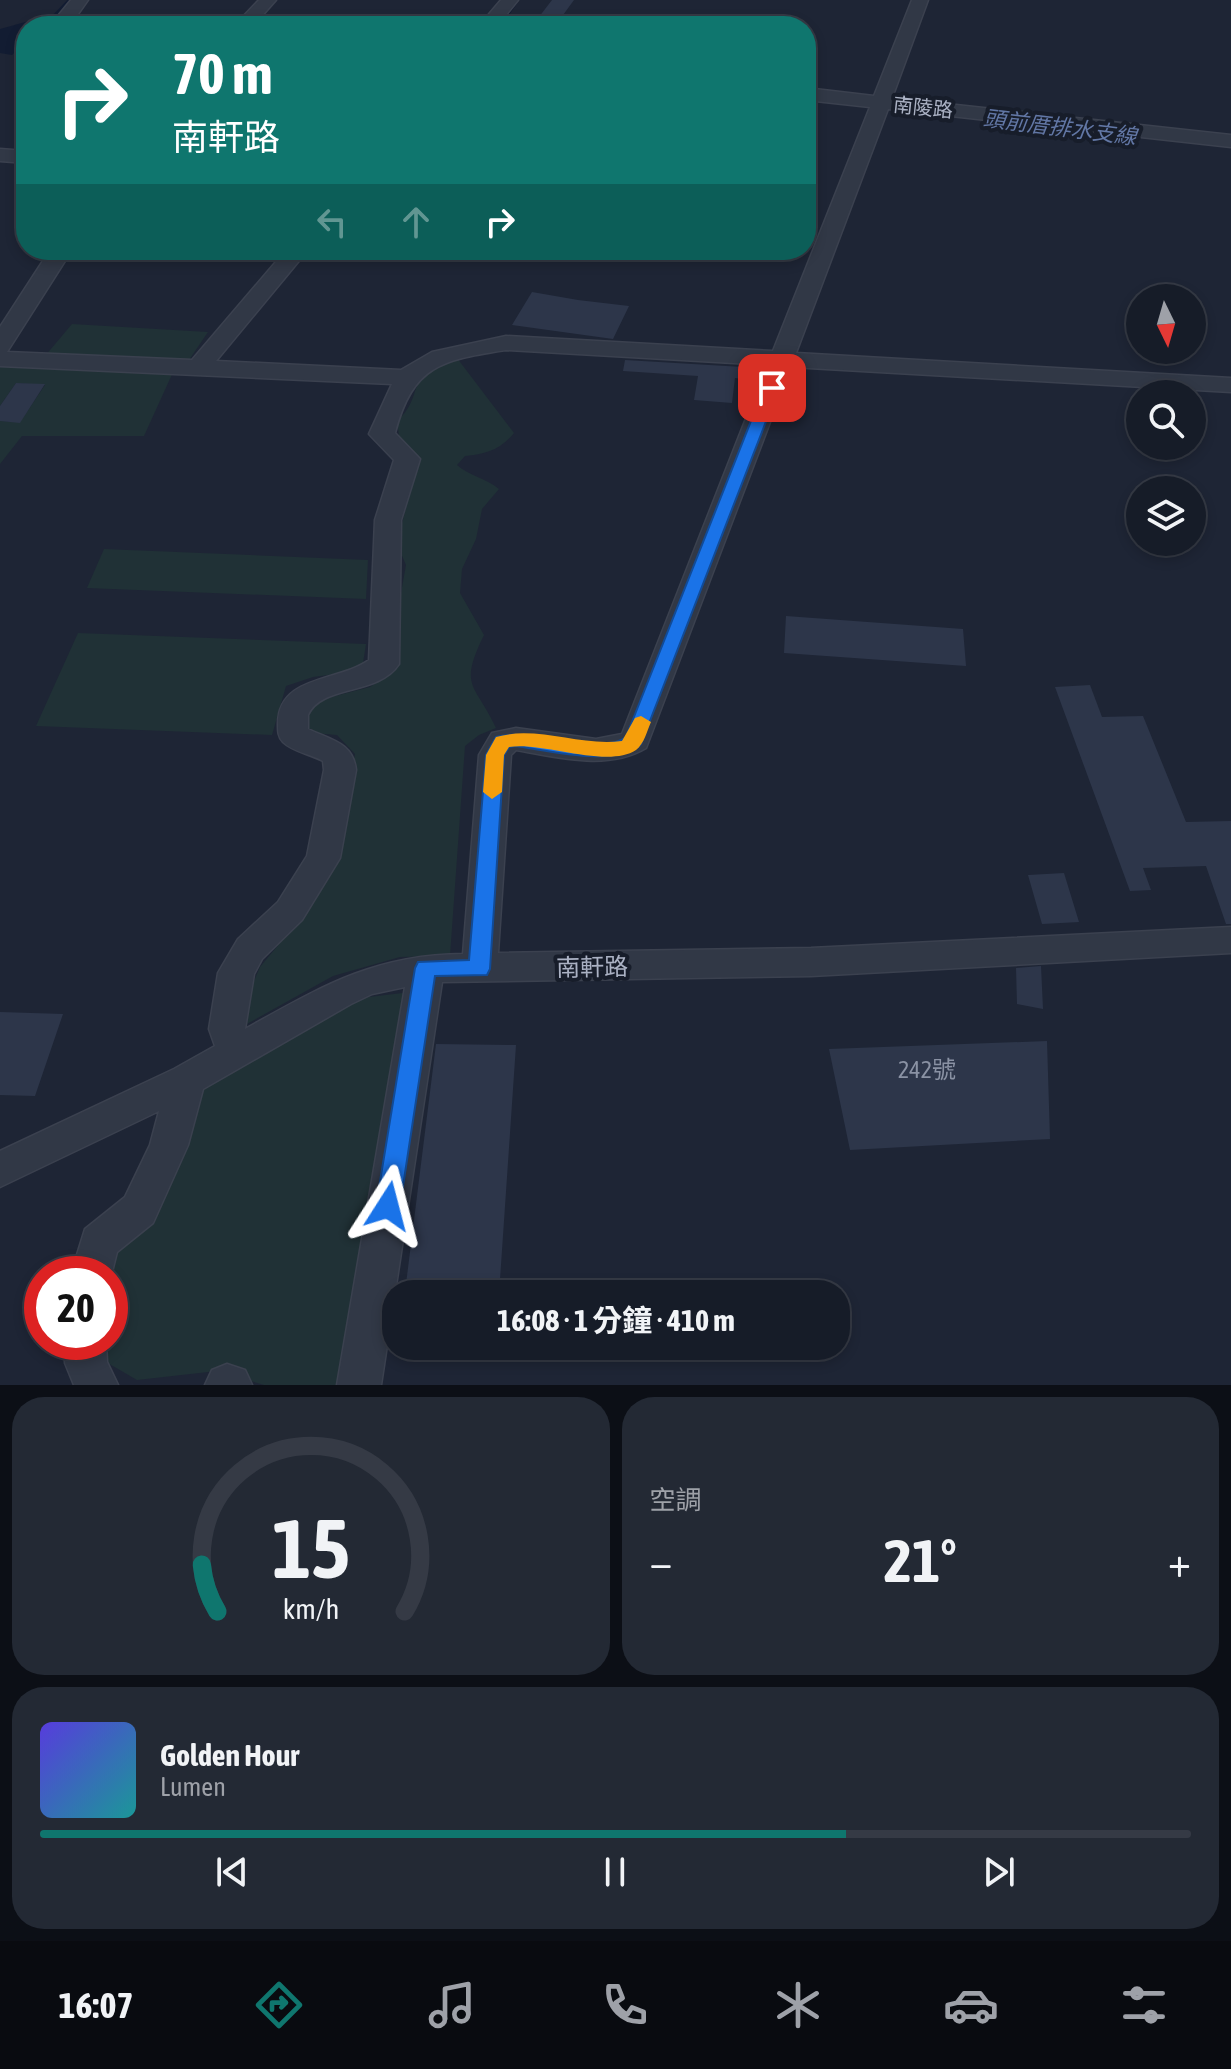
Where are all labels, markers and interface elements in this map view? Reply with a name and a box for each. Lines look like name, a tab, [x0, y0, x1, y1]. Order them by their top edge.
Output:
text: 70 m	[172, 42, 273, 106]
icon: right	[40, 48, 144, 152]
street label: 南陵路	[892, 92, 954, 122]
water label: 頭前厝排水支線	[982, 105, 1141, 150]
text: 南軒路	[172, 116, 280, 158]
icon: left	[310, 200, 354, 244]
icon: ahead	[394, 200, 438, 244]
icon: right	[478, 200, 522, 244]
north arrow	[1126, 284, 1206, 364]
map controls	[1126, 284, 1206, 556]
pin	[738, 354, 806, 422]
icon: arrive	[750, 366, 794, 410]
button: search	[1126, 380, 1206, 460]
button: layers	[1126, 476, 1206, 556]
street label: 南軒路	[556, 953, 628, 981]
house number: 242號	[898, 1056, 956, 1083]
position arrow	[346, 1164, 430, 1248]
speed limit sign: 20	[24, 1256, 128, 1360]
text: 16:08 · 1 分鐘 · 410 m	[497, 1303, 735, 1337]
text: 空調	[650, 1485, 702, 1515]
text: 15	[272, 1500, 350, 1596]
text: 21°	[884, 1526, 957, 1595]
text: −	[650, 1536, 672, 1586]
text: +	[1168, 1536, 1191, 1586]
text: km/h	[282, 1592, 339, 1625]
text: Golden Hour	[160, 1738, 299, 1772]
text: Lumen	[160, 1772, 226, 1802]
icon: previous	[210, 1850, 254, 1894]
icon: pause	[593, 1850, 637, 1894]
icon: next	[977, 1850, 1021, 1894]
icon: directions	[251, 1977, 307, 2033]
icon: music	[424, 1977, 480, 2033]
icon: phone	[597, 1977, 653, 2033]
icon: climate	[770, 1977, 826, 2033]
icon: car	[943, 1977, 999, 2033]
icon: filters	[1116, 1977, 1172, 2033]
text: 16:07	[59, 1984, 133, 2026]

